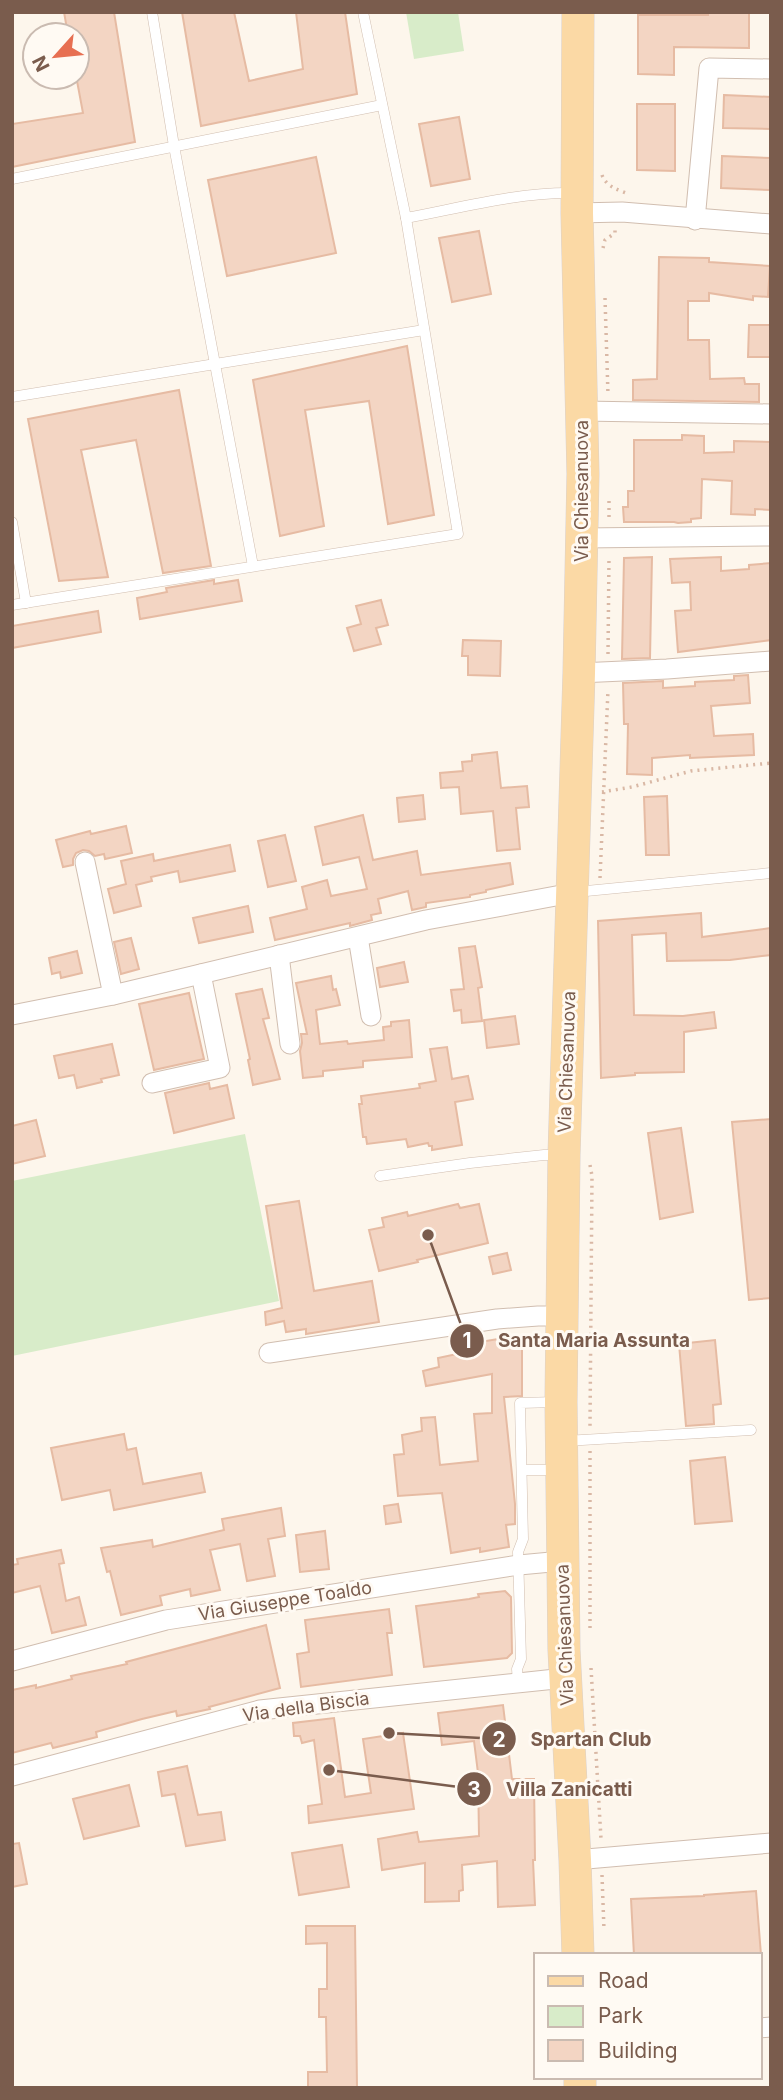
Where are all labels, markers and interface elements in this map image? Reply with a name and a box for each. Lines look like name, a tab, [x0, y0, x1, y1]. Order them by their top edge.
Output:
north arrow	[21, 21, 91, 91]
text: N	[28, 52, 55, 75]
street label: Via Chiesanuova	[571, 420, 592, 562]
street label: Via Chiesanuova	[554, 991, 579, 1133]
callout: Santa Maria Assunta	[449, 1321, 705, 1361]
text: 1	[462, 1328, 472, 1353]
text: Santa Maria Assunta	[498, 1329, 690, 1352]
street label: Via Chiesanuova	[552, 1564, 577, 1706]
street label: Via Giuseppe Toaldo	[197, 1576, 373, 1625]
street label: Via della Biscia	[241, 1687, 371, 1726]
callout: Spartan Club	[482, 1719, 666, 1759]
text: 2	[492, 1727, 506, 1752]
text: Spartan Club	[530, 1728, 652, 1751]
callout: Villa Zanicatti	[457, 1769, 647, 1809]
text: 3	[467, 1777, 481, 1802]
text: Villa Zanicatti	[506, 1778, 632, 1801]
legend	[534, 1953, 762, 2079]
text: Road	[598, 1968, 649, 1993]
text: Park	[598, 2003, 643, 2028]
text: Building	[598, 2038, 678, 2063]

